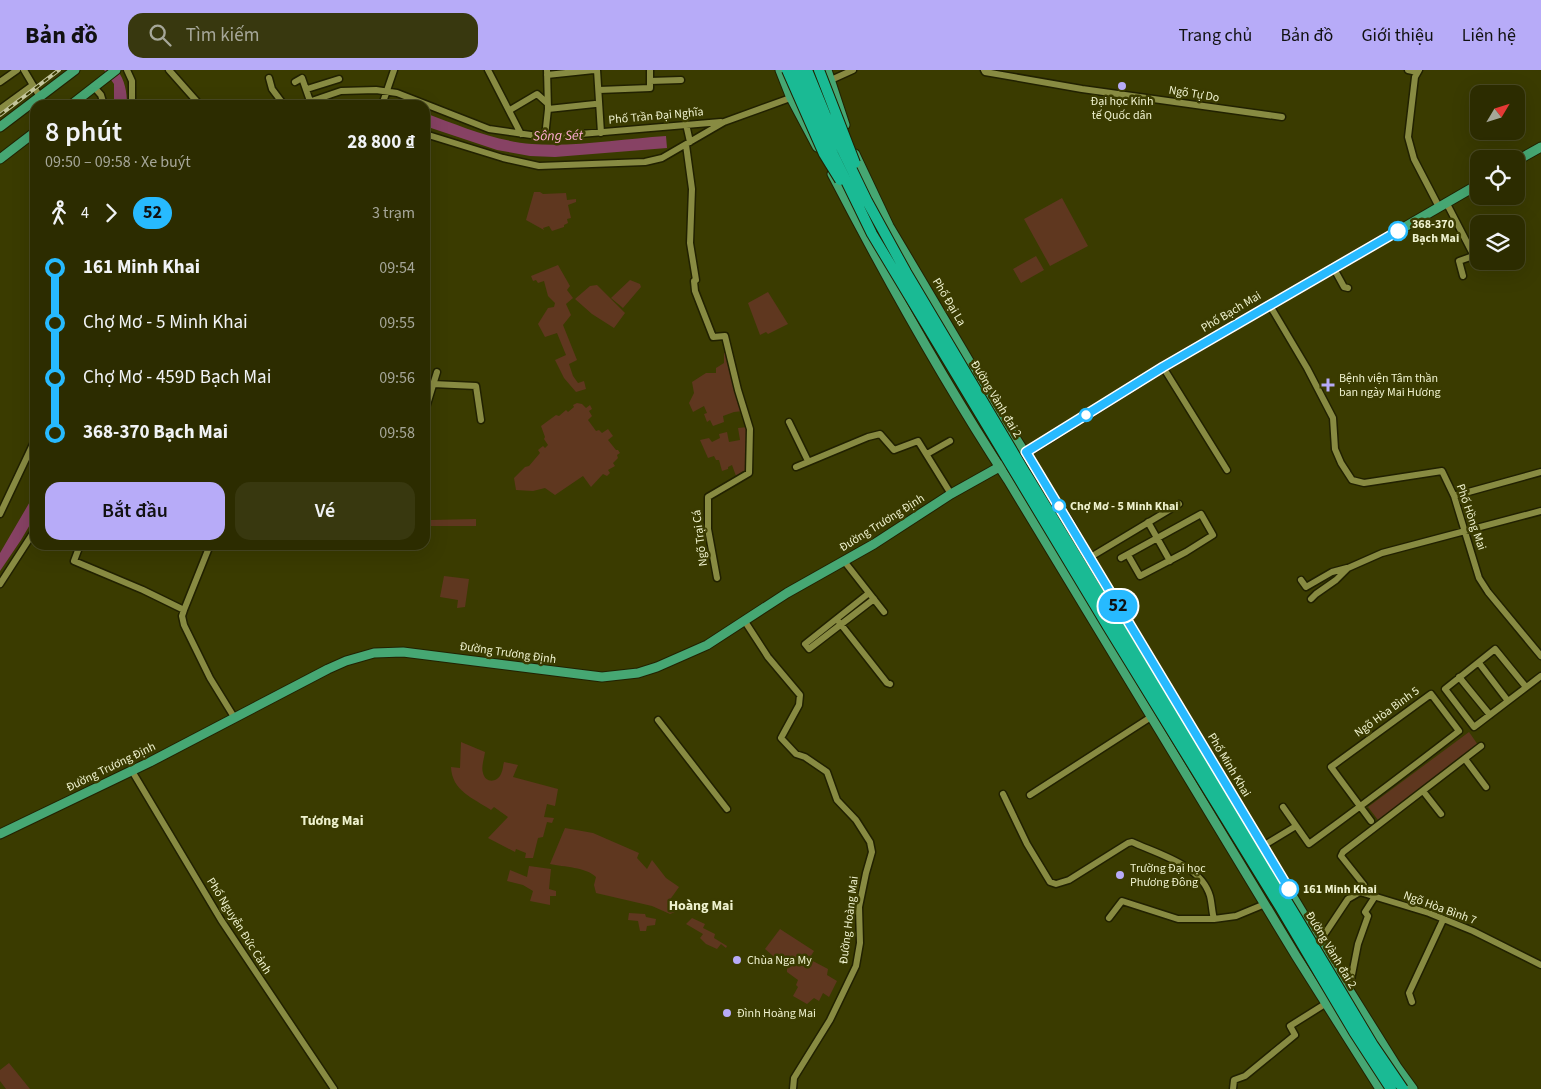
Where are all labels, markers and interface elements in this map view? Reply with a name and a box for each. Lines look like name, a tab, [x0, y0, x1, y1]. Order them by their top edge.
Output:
search box	[128, 13, 478, 58]
text: Bản đồ	[25, 18, 98, 53]
icon: search	[146, 21, 174, 49]
text: Tìm kiếm	[186, 22, 259, 49]
text: Trang chủ	[1178, 23, 1252, 48]
text: Bản đồ	[1280, 23, 1333, 48]
text: Giới thiệu	[1361, 23, 1434, 48]
text: Liên hệ	[1462, 23, 1516, 48]
marker: Đại học Kinh tế Quốc dân	[1116, 80, 1128, 92]
street label: Ngõ Tự Do	[1167, 82, 1221, 106]
north arrow	[1470, 85, 1525, 140]
map controls	[1470, 85, 1525, 270]
place label: Đại học Kinh tế Quốc dân	[1091, 93, 1153, 124]
street label: Phố Trần Đại Nghĩa	[608, 103, 704, 129]
text: 8 phút	[45, 112, 122, 152]
water label: Sông Sét	[533, 126, 584, 146]
text: 28 800 ₫	[347, 129, 415, 156]
button: locate	[1470, 150, 1525, 205]
text: 09:50 – 09:58 · Xe buýt	[45, 151, 191, 173]
icon: walk	[45, 199, 73, 227]
icon: forward	[97, 199, 125, 227]
text: 52	[143, 200, 162, 225]
text: 4	[81, 202, 89, 224]
text: 3 trạm	[372, 202, 415, 224]
button: layers	[1470, 215, 1525, 270]
place label: 368-370 Bạch Mai	[1412, 216, 1459, 247]
marker: 368-370 Bạch Mai	[1388, 221, 1408, 241]
text: 161 Minh Khai	[83, 254, 200, 281]
text: 09:54	[379, 257, 415, 279]
street label: Phố Đại La	[928, 275, 970, 329]
street label: Phố Bạch Mai	[1198, 287, 1264, 337]
text: Chợ Mơ - 5 Minh Khai	[83, 309, 248, 336]
text: 09:55	[379, 312, 415, 334]
street label: Đường Vành đai 2	[966, 357, 1026, 441]
text: Chợ Mơ - 459D Bạch Mai	[83, 364, 271, 391]
text: 09:56	[379, 367, 415, 389]
place label: Bệnh viện Tâm thần ban ngày Mai Hương	[1339, 370, 1441, 401]
marker: Bệnh viện Tâm thần ban ngày Mai Hương	[1321, 378, 1335, 392]
unlabelled marker	[1079, 408, 1093, 422]
text: 368-370 Bạch Mai	[83, 419, 228, 446]
text: 09:58	[379, 422, 415, 444]
street label: Phố Hồng Mai	[1452, 481, 1490, 553]
button: Bắt đầu	[45, 482, 225, 540]
button: Vé	[235, 482, 415, 540]
street label: Đường Trương Định	[836, 490, 928, 556]
place label: Chợ Mơ - 5 Minh Khai	[1070, 498, 1179, 515]
marker: Chợ Mơ - 5 Minh Khai	[1052, 499, 1066, 513]
street label: Ngõ Trại Cá	[688, 509, 712, 567]
line badge: 52	[1096, 590, 1140, 622]
text: 52	[1108, 593, 1128, 618]
street label: Đường Trương Định	[459, 638, 557, 668]
street label: Ngõ Hòa Bình 5	[1351, 683, 1423, 741]
street label: Phố Minh Khai	[1203, 730, 1255, 800]
street label: Đường Trương Định	[63, 738, 159, 796]
district label: Tương Mai	[300, 811, 364, 831]
place label: Trường Đại học Phương Đông	[1130, 860, 1206, 891]
marker: Trường Đại học Phương Đông	[1114, 869, 1126, 881]
street label: Phố Nguyễn Đức Cảnh	[202, 874, 276, 978]
street label: Đường Hoàng Mai	[835, 875, 863, 965]
marker: 161 Minh Khai	[1279, 879, 1299, 899]
place label: 161 Minh Khai	[1303, 881, 1377, 898]
street label: Ngõ Hòa Bình 7	[1401, 887, 1479, 929]
district label: Hoàng Mai	[669, 896, 733, 916]
street label: Đường Vành đai 2	[1301, 908, 1361, 992]
place label: Chùa Nga My	[747, 952, 812, 969]
marker: Chùa Nga My	[731, 954, 743, 966]
place label: Đình Hoàng Mai	[737, 1005, 816, 1022]
marker: Đình Hoàng Mai	[721, 1007, 733, 1019]

